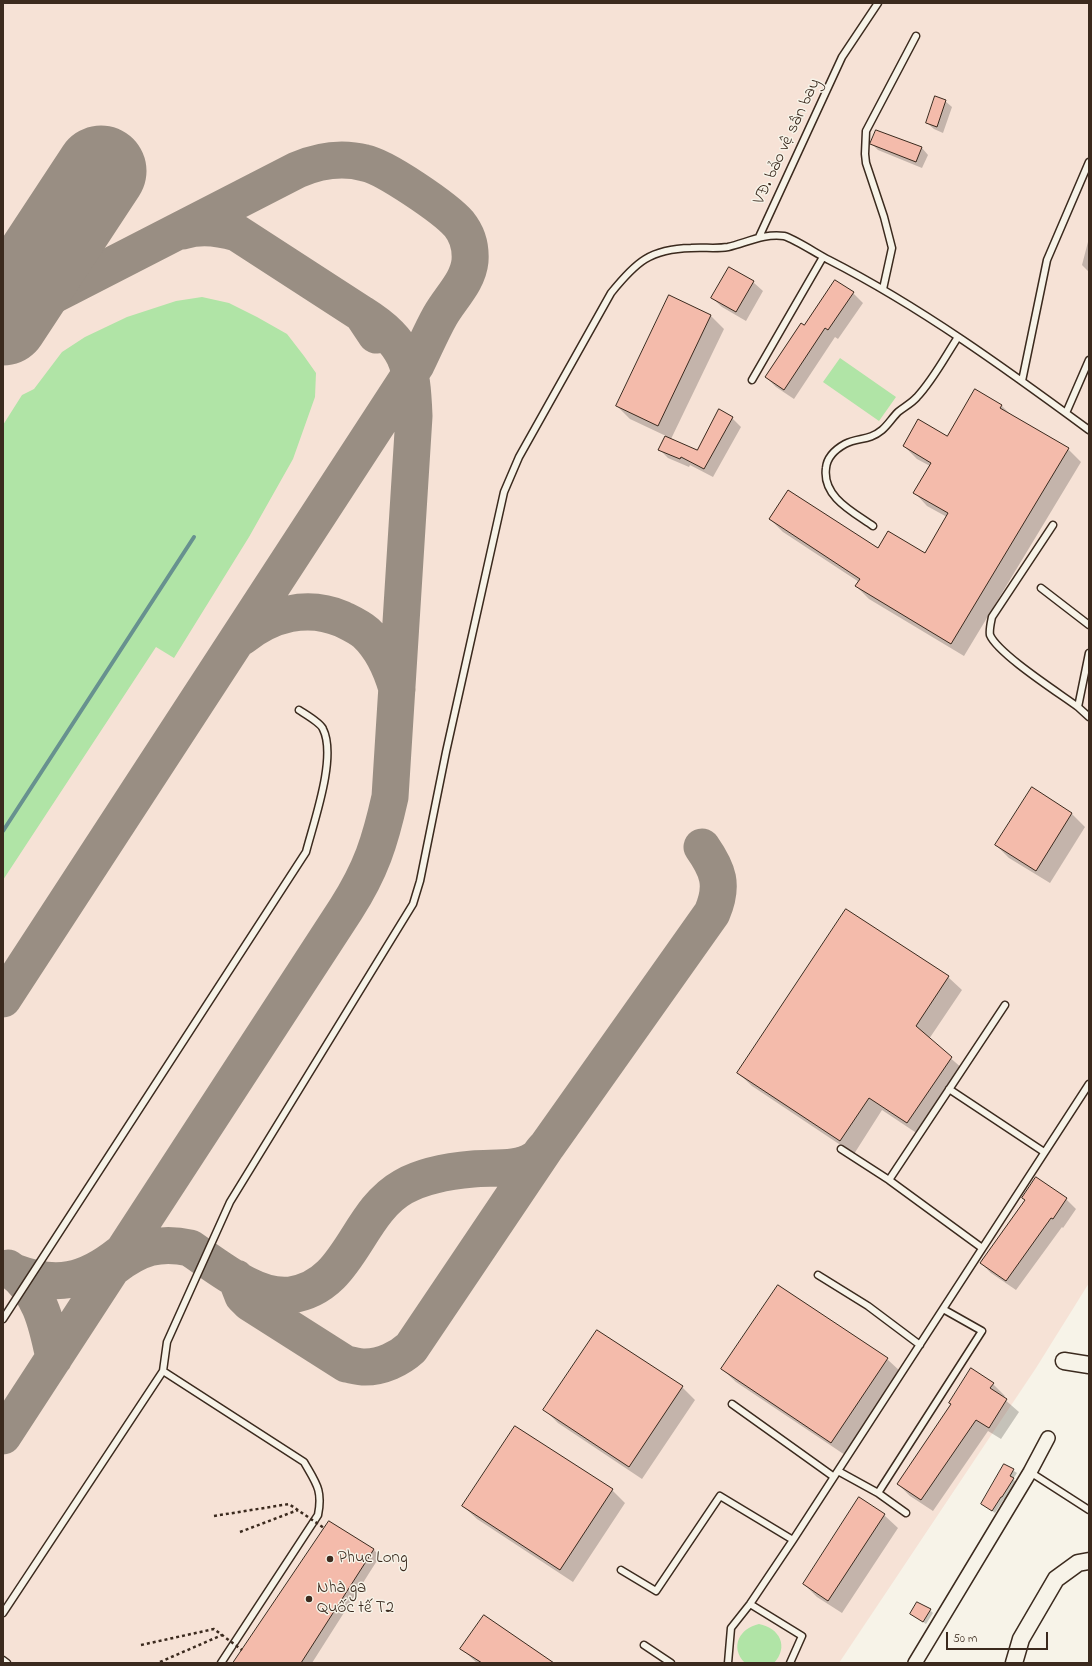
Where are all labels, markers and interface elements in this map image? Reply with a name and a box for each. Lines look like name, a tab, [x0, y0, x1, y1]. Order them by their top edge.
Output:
street label: VĐ. bảo vệ sân bay	[750, 76, 826, 208]
place label: Phuc Long	[338, 1549, 408, 1569]
marker: Phuc Long	[325, 1554, 335, 1564]
place label: Nhà ga Quốc tế T2	[317, 1579, 394, 1619]
marker: Nhà ga Quốc tế T2	[304, 1594, 314, 1604]
scale bar	[948, 1624, 1050, 1650]
text: 50 m	[953, 1630, 977, 1648]

